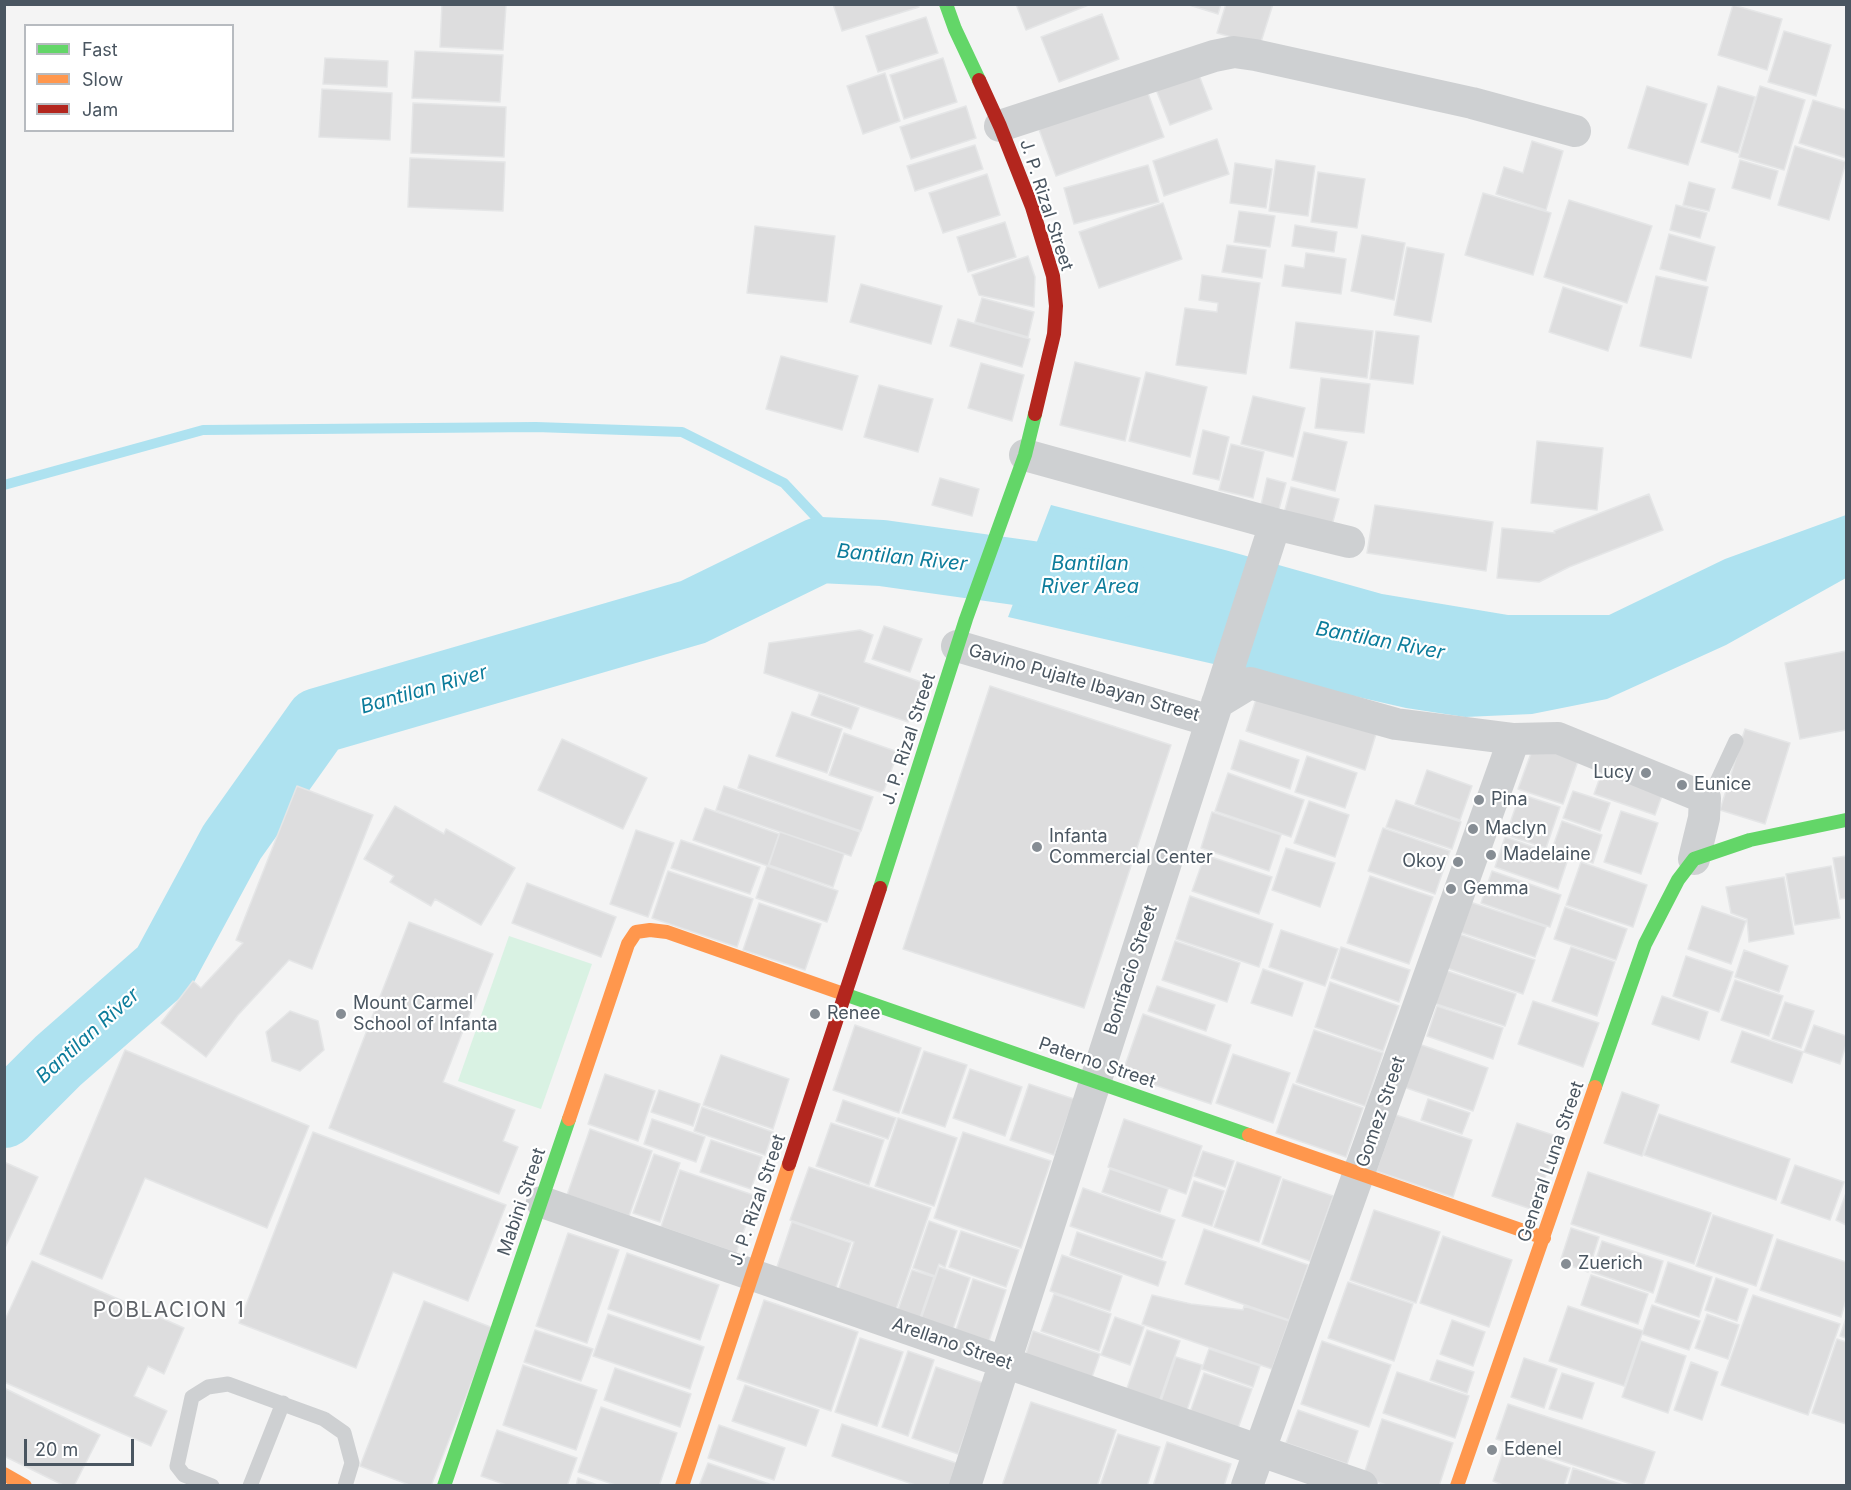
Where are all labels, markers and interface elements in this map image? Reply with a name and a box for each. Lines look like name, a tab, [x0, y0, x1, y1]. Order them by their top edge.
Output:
legend	[24, 24, 234, 132]
text: Fast	[82, 39, 118, 60]
text: Slow	[82, 69, 123, 90]
text: Jam	[82, 99, 118, 120]
street label: J. P. Rizal Street	[1015, 136, 1077, 274]
water label: Bantilan River	[836, 539, 968, 577]
water label: Bantilan River Area	[1041, 552, 1139, 599]
water label: Bantilan River	[1314, 617, 1446, 665]
street label: Gavino Pujalte Ibayan Street	[966, 640, 1202, 726]
water label: Bantilan River	[358, 660, 490, 720]
street label: J. P. Rizal Street	[878, 670, 940, 808]
place label: Lucy	[1593, 762, 1634, 784]
marker: Lucy	[1639, 766, 1653, 780]
place label: Eunice	[1694, 774, 1751, 796]
marker: Eunice	[1675, 778, 1689, 792]
place label: Pina	[1491, 789, 1528, 811]
marker: Pina	[1472, 793, 1486, 807]
place label: Maclyn	[1485, 818, 1547, 840]
marker: Maclyn	[1466, 822, 1480, 836]
place label: Infanta Commercial Center	[1049, 826, 1213, 868]
marker: Infanta Commercial Center	[1030, 840, 1044, 854]
place label: Madelaine	[1503, 844, 1591, 866]
marker: Madelaine	[1484, 848, 1498, 862]
place label: Okoy	[1402, 851, 1446, 873]
marker: Okoy	[1451, 855, 1465, 869]
place label: Gemma	[1463, 878, 1529, 900]
marker: Gemma	[1444, 882, 1458, 896]
street label: Bonifacio Street	[1100, 902, 1162, 1038]
water label: Bantilan River	[31, 983, 145, 1089]
place label: Mount Carmel School of Infanta	[353, 993, 498, 1036]
place label: Renee	[827, 1003, 880, 1025]
marker: Mount Carmel School of Infanta	[334, 1007, 348, 1021]
marker: Renee	[808, 1007, 822, 1021]
street label: Paterno Street	[1036, 1033, 1158, 1093]
street label: Gomez Street	[1352, 1054, 1410, 1170]
street label: General Luna Street	[1513, 1079, 1589, 1245]
street label: J. P. Rizal Street	[725, 1132, 791, 1268]
street label: Mabini Street	[493, 1145, 551, 1259]
place label: Zuerich	[1578, 1253, 1643, 1275]
marker: Zuerich	[1559, 1257, 1573, 1271]
district label: POBLACION 1	[93, 1298, 245, 1324]
street label: Arellano Street	[889, 1313, 1015, 1375]
scale bar	[27, 1427, 136, 1465]
text: 20 m	[35, 1439, 78, 1460]
place label: Edenel	[1504, 1439, 1562, 1461]
marker: Edenel	[1485, 1443, 1499, 1457]

